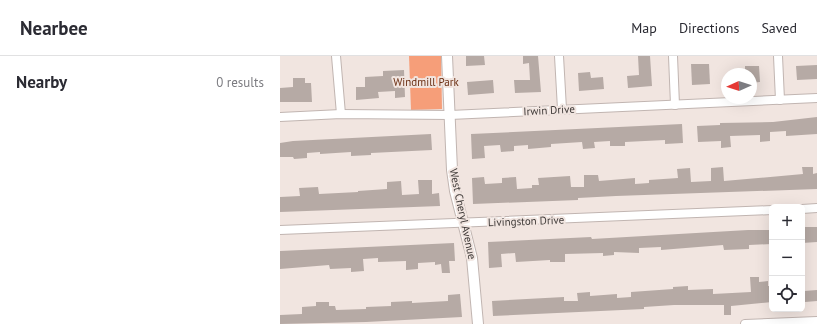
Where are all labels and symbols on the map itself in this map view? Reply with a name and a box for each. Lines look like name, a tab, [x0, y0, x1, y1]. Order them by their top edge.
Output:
north arrow	[721, 68, 757, 104]
park label: Windmill Park	[393, 75, 459, 89]
street label: Irwin Drive	[523, 102, 576, 118]
street label: West Cheryl Avenue	[447, 167, 480, 261]
street label: Livingston Drive	[487, 213, 565, 229]

